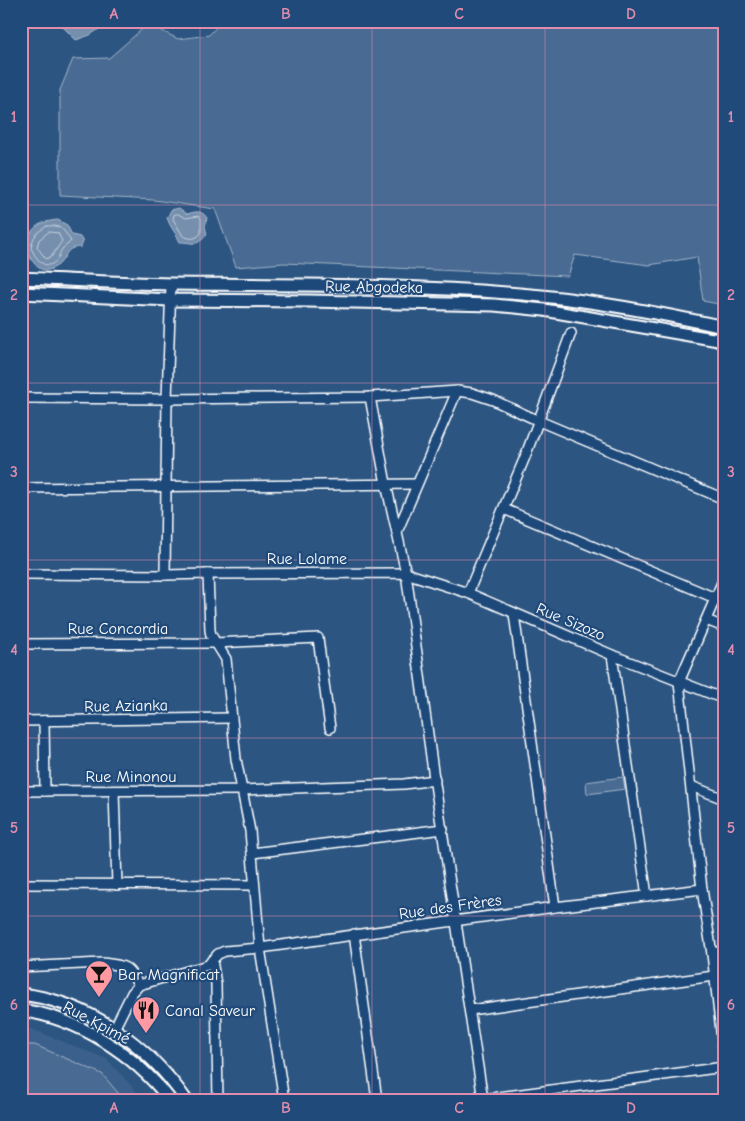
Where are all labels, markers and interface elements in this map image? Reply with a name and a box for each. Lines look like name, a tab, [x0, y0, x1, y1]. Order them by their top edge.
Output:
text: A	[110, 5, 119, 23]
text: B	[281, 5, 291, 23]
text: C	[454, 5, 464, 23]
text: D	[626, 5, 636, 23]
text: 1	[11, 108, 17, 126]
text: 1	[728, 108, 734, 126]
street label: Rue Abgodeka	[325, 277, 423, 297]
text: 2	[10, 286, 18, 304]
text: 2	[727, 286, 735, 304]
text: 3	[10, 463, 18, 481]
text: 3	[727, 463, 735, 481]
street label: Rue Lolame	[267, 550, 347, 568]
street label: Rue Sizozo	[533, 599, 608, 644]
street label: Rue Concordia	[68, 620, 168, 638]
text: 4	[10, 641, 18, 659]
text: 4	[727, 641, 735, 659]
street label: Rue Azianka	[84, 696, 168, 716]
street label: Rue Minonou	[86, 768, 176, 786]
text: 5	[10, 819, 18, 837]
text: 5	[727, 819, 735, 837]
street label: Rue des Frères	[398, 891, 503, 923]
bar icon: Bar Magnificat	[84, 959, 114, 998]
place label: Bar Magnificat	[118, 966, 220, 984]
restaurant icon: Canal Saveur	[131, 995, 161, 1034]
text: 6	[10, 996, 18, 1014]
text: 6	[727, 996, 735, 1014]
street label: Rue Kpimé	[60, 998, 133, 1048]
place label: Canal Saveur	[165, 1002, 256, 1020]
text: A	[110, 1099, 119, 1117]
text: B	[281, 1099, 291, 1117]
text: C	[454, 1099, 464, 1117]
text: D	[626, 1099, 636, 1117]

